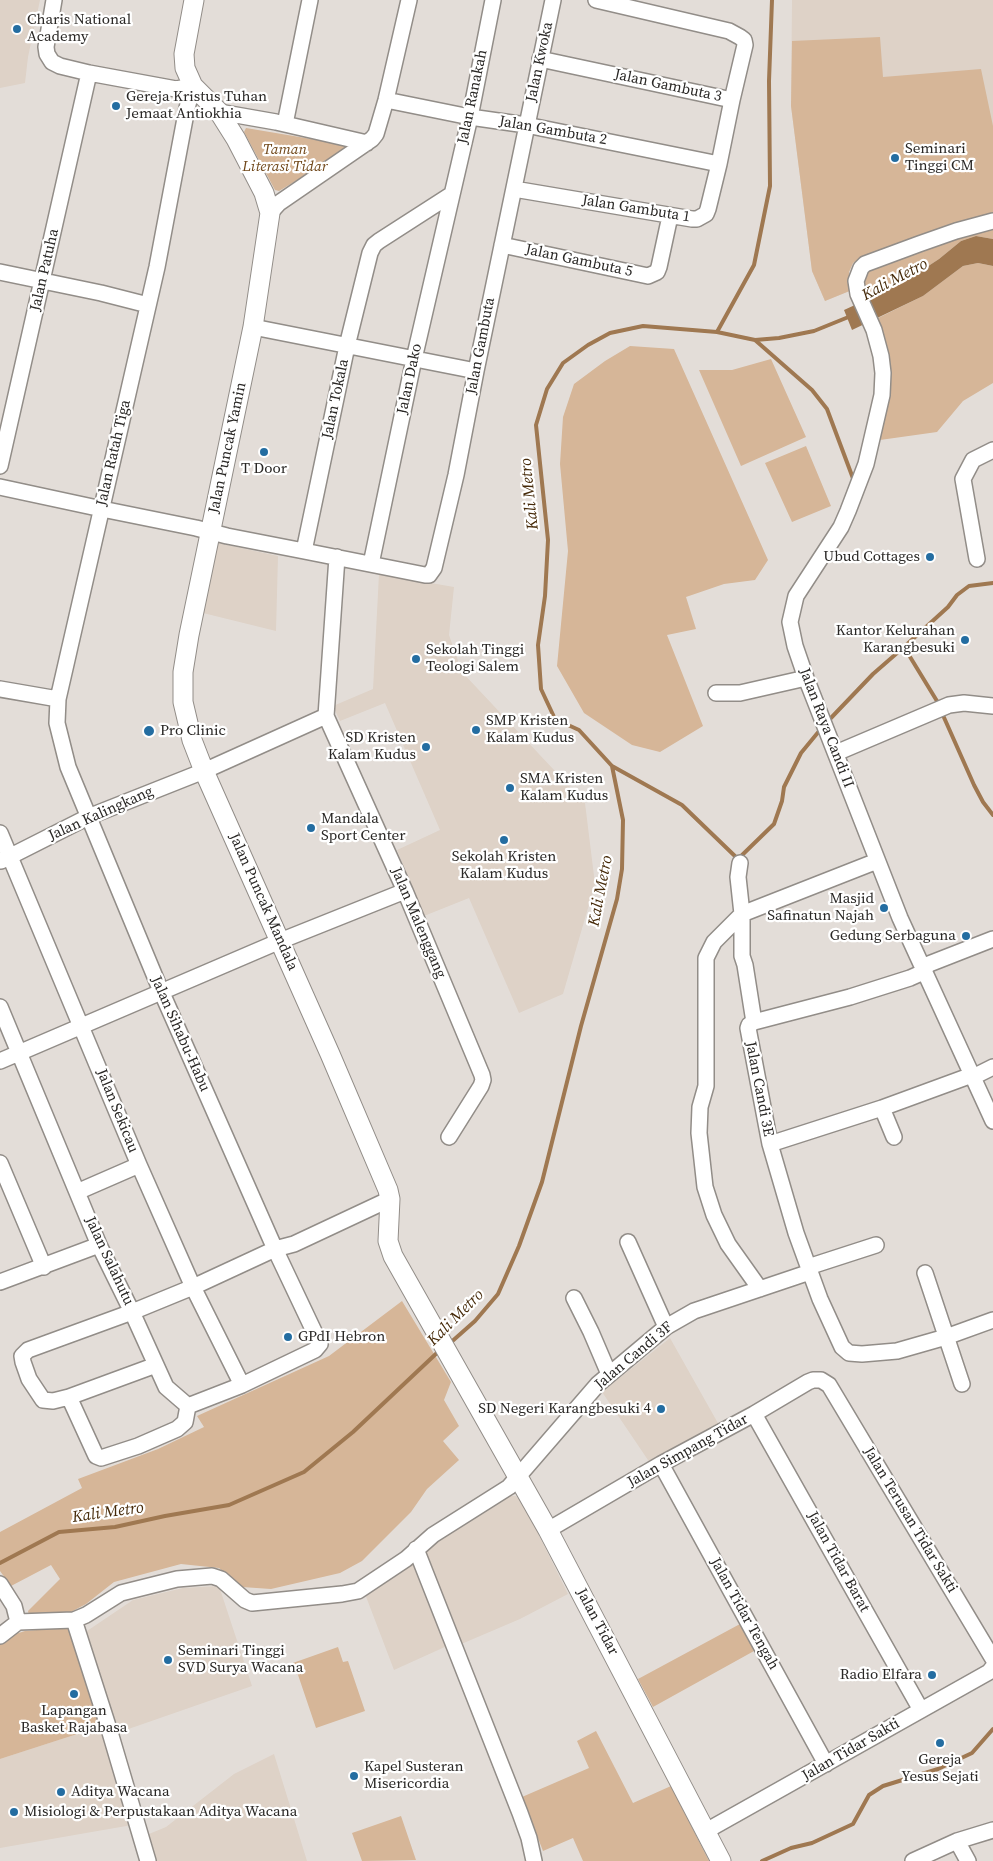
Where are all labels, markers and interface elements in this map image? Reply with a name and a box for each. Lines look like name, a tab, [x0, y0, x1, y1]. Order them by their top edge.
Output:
place label: Charis National Academy	[27, 11, 131, 46]
street label: Jalan Kwoka	[523, 20, 557, 104]
marker: Charis National Academy	[11, 23, 23, 35]
street label: Jalan Ranakah	[454, 48, 492, 146]
street label: Jalan Gambuta 3	[613, 66, 723, 106]
place label: Gereja Kristus Tuhan Jemaat Antiokhia	[126, 88, 267, 123]
marker: Gereja Kristus Tuhan Jemaat Antiokhia	[110, 100, 122, 112]
street label: Jalan Gambuta 2	[498, 113, 608, 149]
place label: Seminari Tinggi CM	[905, 140, 974, 175]
park label: Taman Literasi Tidar	[242, 141, 328, 176]
marker: Seminari Tinggi CM	[889, 152, 901, 164]
street label: Jalan Gambuta 1	[581, 192, 691, 226]
street label: Jalan Patuha	[27, 227, 63, 313]
street label: Jalan Gambuta 5	[524, 241, 634, 281]
water label: Kali Metro	[859, 255, 931, 305]
street label: Jalan Gambuta	[463, 296, 499, 396]
street label: Jalan Dako	[394, 342, 426, 416]
street label: Jalan Tokala	[319, 357, 353, 441]
street label: Jalan Puncak Yamin	[205, 381, 251, 515]
street label: Jalan Ratah Tiga	[93, 398, 135, 508]
marker: T Door	[258, 446, 270, 458]
water label: Kali Metro	[517, 457, 543, 531]
place label: T Door	[241, 460, 287, 478]
place label: Ubud Cottages	[823, 548, 920, 566]
marker: Ubud Cottages	[924, 551, 936, 563]
place label: Kantor Kelurahan Karangbesuki	[836, 622, 955, 657]
marker: Kantor Kelurahan Karangbesuki	[959, 634, 971, 646]
place label: Sekolah Tinggi Teologi Salem	[426, 641, 524, 676]
marker: Sekolah Tinggi Teologi Salem	[410, 653, 422, 665]
street label: Jalan Raya Candi II	[795, 666, 857, 790]
place label: SMP Kristen Kalam Kudus	[486, 712, 574, 747]
place label: Pro Clinic	[160, 722, 226, 740]
marker: Pro Clinic	[142, 724, 156, 738]
marker: SMP Kristen Kalam Kudus	[470, 724, 482, 736]
place label: SD Kristen Kalam Kudus	[328, 729, 416, 764]
marker: SD Kristen Kalam Kudus	[420, 741, 432, 753]
place label: SMA Kristen Kalam Kudus	[520, 770, 608, 805]
marker: SMA Kristen Kalam Kudus	[504, 782, 516, 794]
street label: Jalan Kalingkang	[46, 783, 156, 845]
place label: Mandala Sport Center	[321, 810, 406, 845]
marker: Mandala Sport Center	[305, 822, 317, 834]
street label: Jalan Puncak Mandala	[225, 831, 301, 973]
marker: Sekolah Kristen Kalam Kudus	[498, 834, 510, 846]
place label: Sekolah Kristen Kalam Kudus	[452, 848, 556, 883]
water label: Kali Metro	[585, 854, 617, 928]
street label: Jalan Malenggang	[386, 865, 450, 981]
place label: Masjid Safinatun Najah	[767, 890, 874, 925]
marker: Masjid Safinatun Najah	[878, 902, 890, 914]
place label: Gedung Serbaguna	[830, 927, 956, 945]
marker: Gedung Serbaguna	[960, 930, 972, 942]
street label: Jalan Sihabu-Habu	[146, 973, 214, 1095]
street label: Jalan Candi 3E	[741, 1040, 777, 1138]
street label: Jalan Sekicau	[92, 1066, 142, 1156]
street label: Jalan Salahutu	[81, 1214, 137, 1308]
water label: Kali Metro	[424, 1286, 488, 1350]
street label: Jalan Candi 3F	[591, 1318, 677, 1394]
place label: GPdI Hebron	[298, 1328, 385, 1346]
marker: GPdI Hebron	[282, 1331, 294, 1343]
place label: SD Negeri Karangbesuki 4	[478, 1400, 651, 1418]
marker: SD Negeri Karangbesuki 4	[655, 1403, 667, 1415]
street label: Jalan Simpang Tidar	[625, 1410, 751, 1492]
street label: Jalan Terusan Tidar Sakti	[859, 1444, 961, 1596]
water label: Kali Metro	[71, 1498, 145, 1528]
street label: Jalan Tidar Barat	[803, 1509, 873, 1615]
street label: Jalan Tidar Tengah	[706, 1555, 782, 1673]
street label: Jalan Tidar	[572, 1585, 622, 1659]
place label: Seminari Tinggi SVD Surya Wacana	[178, 1642, 303, 1677]
marker: Seminari Tinggi SVD Surya Wacana	[162, 1654, 174, 1666]
place label: Radio Elfara	[840, 1666, 922, 1684]
marker: Radio Elfara	[926, 1669, 938, 1681]
marker: Lapangan Basket Rajabasa	[68, 1688, 80, 1700]
place label: Lapangan Basket Rajabasa	[21, 1702, 127, 1737]
street label: Jalan Tidar Sakti	[799, 1715, 903, 1785]
marker: Gereja Yesus Sejati	[934, 1737, 946, 1749]
place label: Gereja Yesus Sejati	[901, 1751, 979, 1786]
place label: Kapel Susteran Misericordia	[364, 1758, 464, 1793]
marker: Kapel Susteran Misericordia	[348, 1770, 360, 1782]
place label: Aditya Wacana	[71, 1783, 170, 1801]
marker: Aditya Wacana	[55, 1786, 67, 1798]
place label: Misiologi & Perpustakaan Aditya Wacana	[24, 1803, 297, 1821]
marker: Misiologi & Perpustakaan Aditya Wacana	[8, 1806, 20, 1818]

